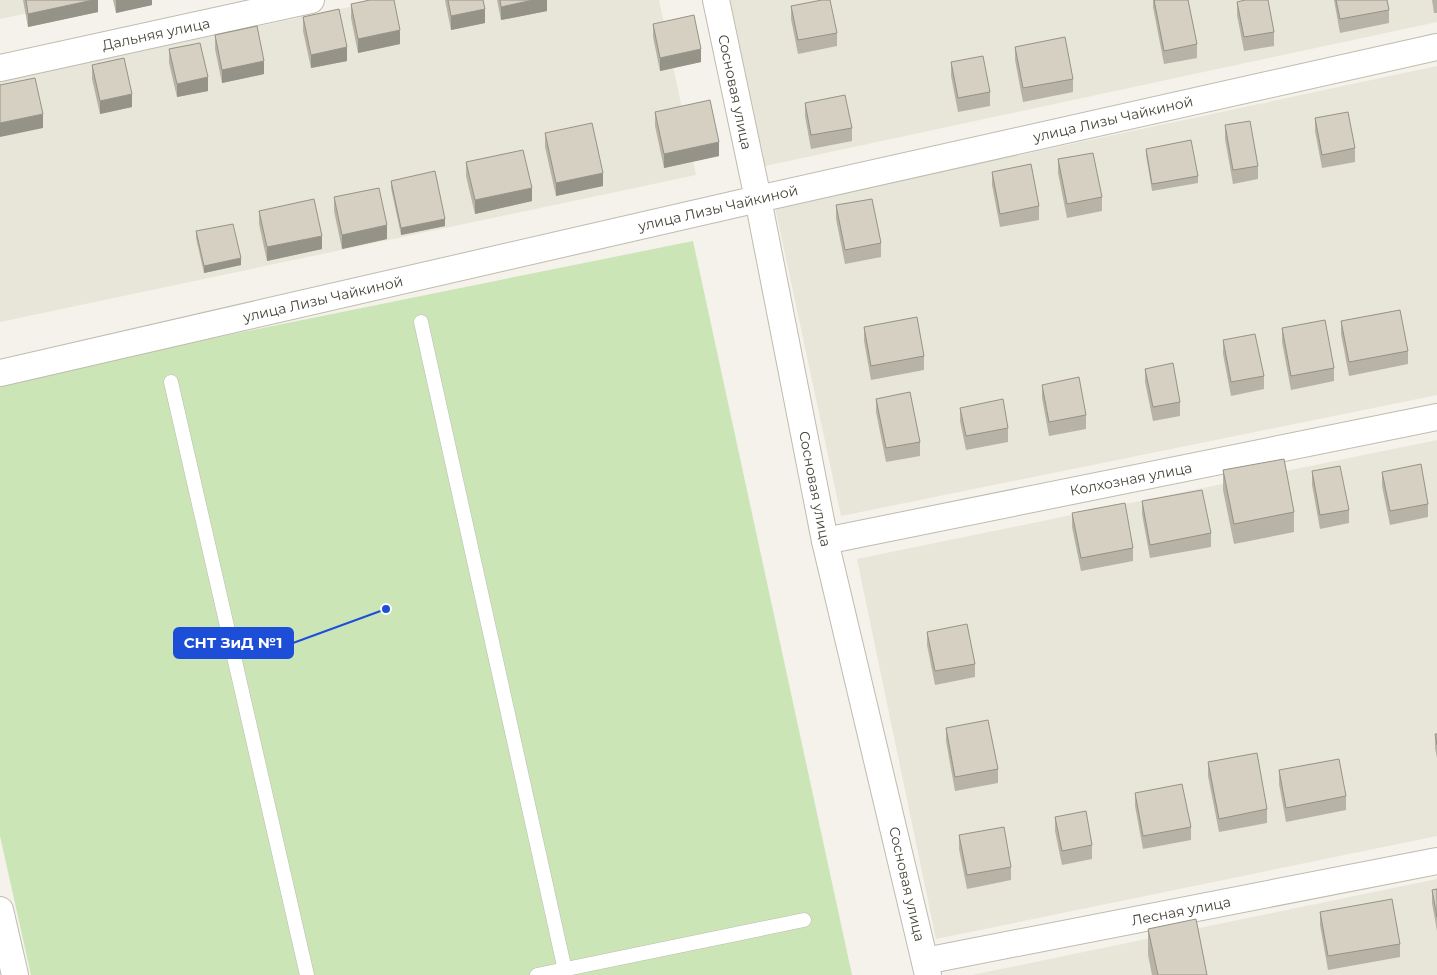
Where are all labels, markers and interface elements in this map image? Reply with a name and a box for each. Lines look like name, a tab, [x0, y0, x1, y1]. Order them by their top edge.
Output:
street label: Дальняя улица	[100, 14, 212, 54]
street label: Сосновая улица	[714, 33, 756, 151]
street label: улица Лизы Чайкиной	[1030, 92, 1195, 146]
street label: улица Лизы Чайкиной	[635, 181, 800, 235]
street label: улица Лизы Чайкиной	[240, 272, 405, 326]
street label: Сосновая улица	[795, 430, 835, 548]
street label: Колхозная улица	[1068, 458, 1194, 500]
callout: СНТ ЗиД №1	[174, 628, 293, 658]
text: СНТ ЗиД №1	[184, 633, 282, 652]
street label: Сосновая улица	[885, 825, 929, 943]
street label: Лесная улица	[1130, 893, 1232, 929]

